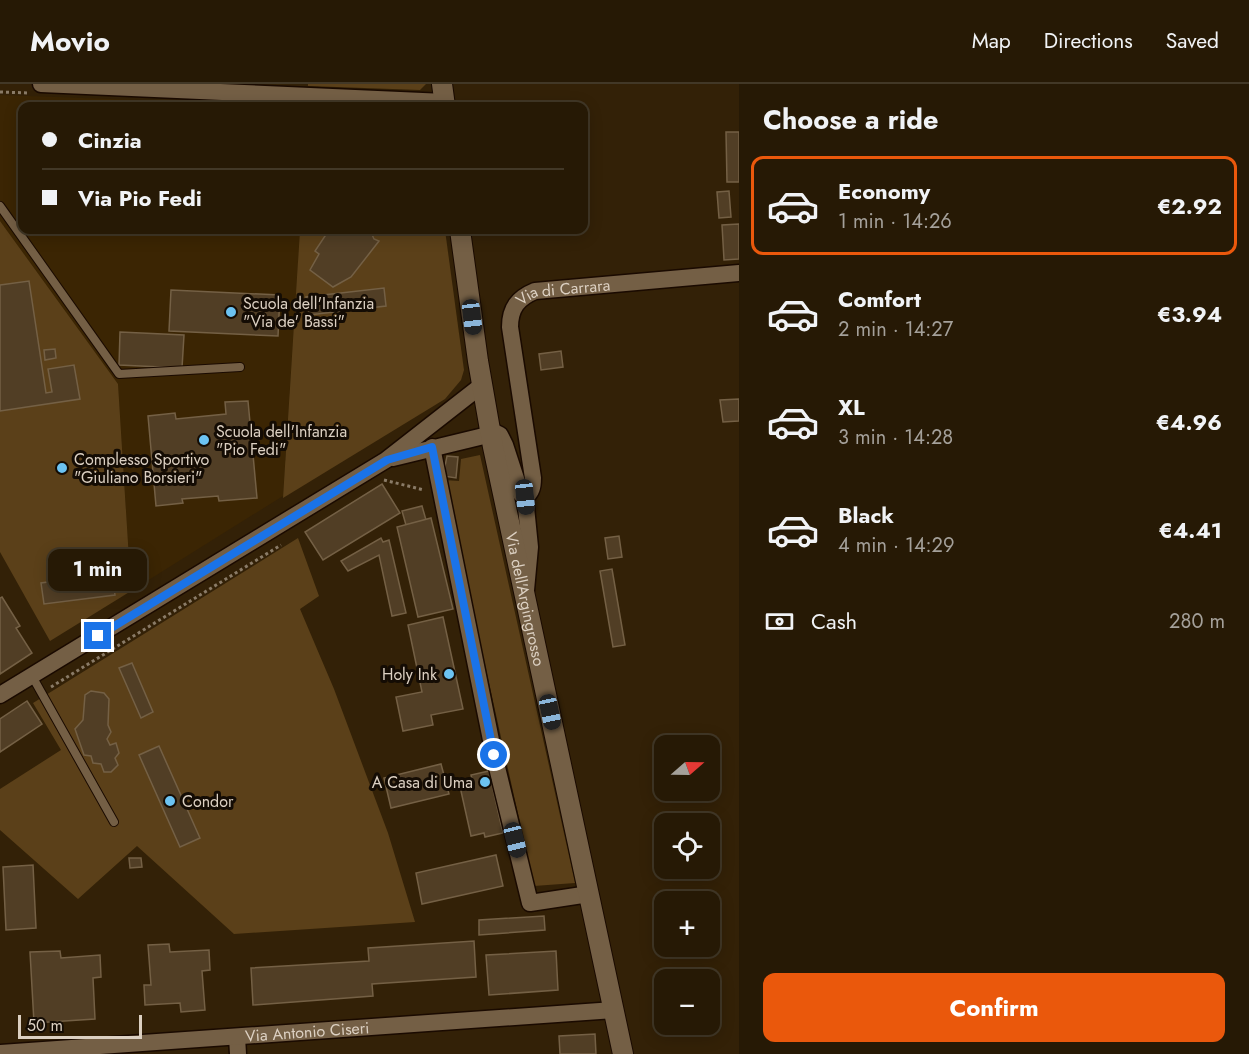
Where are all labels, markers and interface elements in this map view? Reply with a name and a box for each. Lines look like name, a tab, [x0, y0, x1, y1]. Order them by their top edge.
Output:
text: Movio	[30, 21, 110, 62]
text: Map	[972, 26, 1011, 56]
text: Directions	[1044, 26, 1133, 56]
text: Saved	[1166, 26, 1219, 56]
text: Choose a ride	[763, 100, 938, 139]
text: Cinzia	[78, 124, 142, 156]
text: Economy	[838, 175, 930, 207]
icon: car	[766, 179, 820, 233]
text: Via Pio Fedi	[78, 182, 202, 214]
text: €2.92	[1157, 190, 1222, 222]
text: 1 min · 14:26	[838, 207, 952, 236]
street label: Via di Carrara	[510, 273, 611, 311]
text: Comfort	[838, 283, 921, 315]
icon: car	[766, 287, 820, 341]
place label: Scuola dell'Infanzia "Via de' Bassi"	[243, 292, 374, 333]
car	[461, 298, 483, 336]
text: €3.94	[1157, 298, 1222, 330]
marker: Scuola dell'Infanzia "Via de' Bassi"	[224, 305, 238, 319]
text: 2 min · 14:27	[838, 315, 953, 344]
text: XL	[838, 391, 865, 423]
icon: car	[766, 395, 820, 449]
text: €4.96	[1156, 406, 1222, 438]
place label: Scuola dell'Infanzia "Pio Fedi"	[216, 420, 347, 461]
text: 3 min · 14:28	[838, 423, 953, 452]
marker: Scuola dell'Infanzia "Pio Fedi"	[197, 433, 211, 447]
place label: Complesso Sportivo "Giuliano Borsieri"	[74, 448, 210, 489]
marker: Complesso Sportivo "Giuliano Borsieri"	[55, 461, 69, 475]
car	[514, 478, 536, 516]
text: Black	[838, 499, 894, 531]
icon: car	[766, 503, 820, 557]
text: €4.41	[1159, 514, 1222, 546]
street label: Via dell'Argingrosso	[500, 530, 551, 668]
text: 4 min · 14:29	[838, 531, 955, 560]
callout: 1 min	[48, 549, 148, 591]
text: 1 min	[73, 555, 122, 584]
icon: cash	[763, 605, 796, 638]
text: Cash	[811, 605, 857, 637]
text: 280 m	[1169, 607, 1225, 636]
route end	[84, 622, 111, 649]
place label: Holy Ink	[382, 663, 438, 686]
marker: Holy Ink	[442, 667, 456, 681]
car	[537, 693, 563, 731]
north arrow	[654, 735, 720, 801]
map controls	[654, 735, 720, 1035]
route start	[480, 741, 507, 768]
place label: A Casa di Uma	[372, 771, 473, 794]
marker: A Casa di Uma	[478, 775, 492, 789]
place label: Condor	[182, 790, 234, 813]
marker: Condor	[163, 794, 177, 808]
button: locate	[654, 813, 720, 879]
car	[502, 820, 528, 860]
button: +	[654, 891, 720, 957]
button: −	[654, 969, 720, 1035]
button: Confirm	[763, 973, 1225, 1042]
scale bar	[18, 1012, 142, 1040]
text: 50 m	[27, 1014, 63, 1037]
street label: Via Antonio Ciseri	[244, 1016, 370, 1047]

